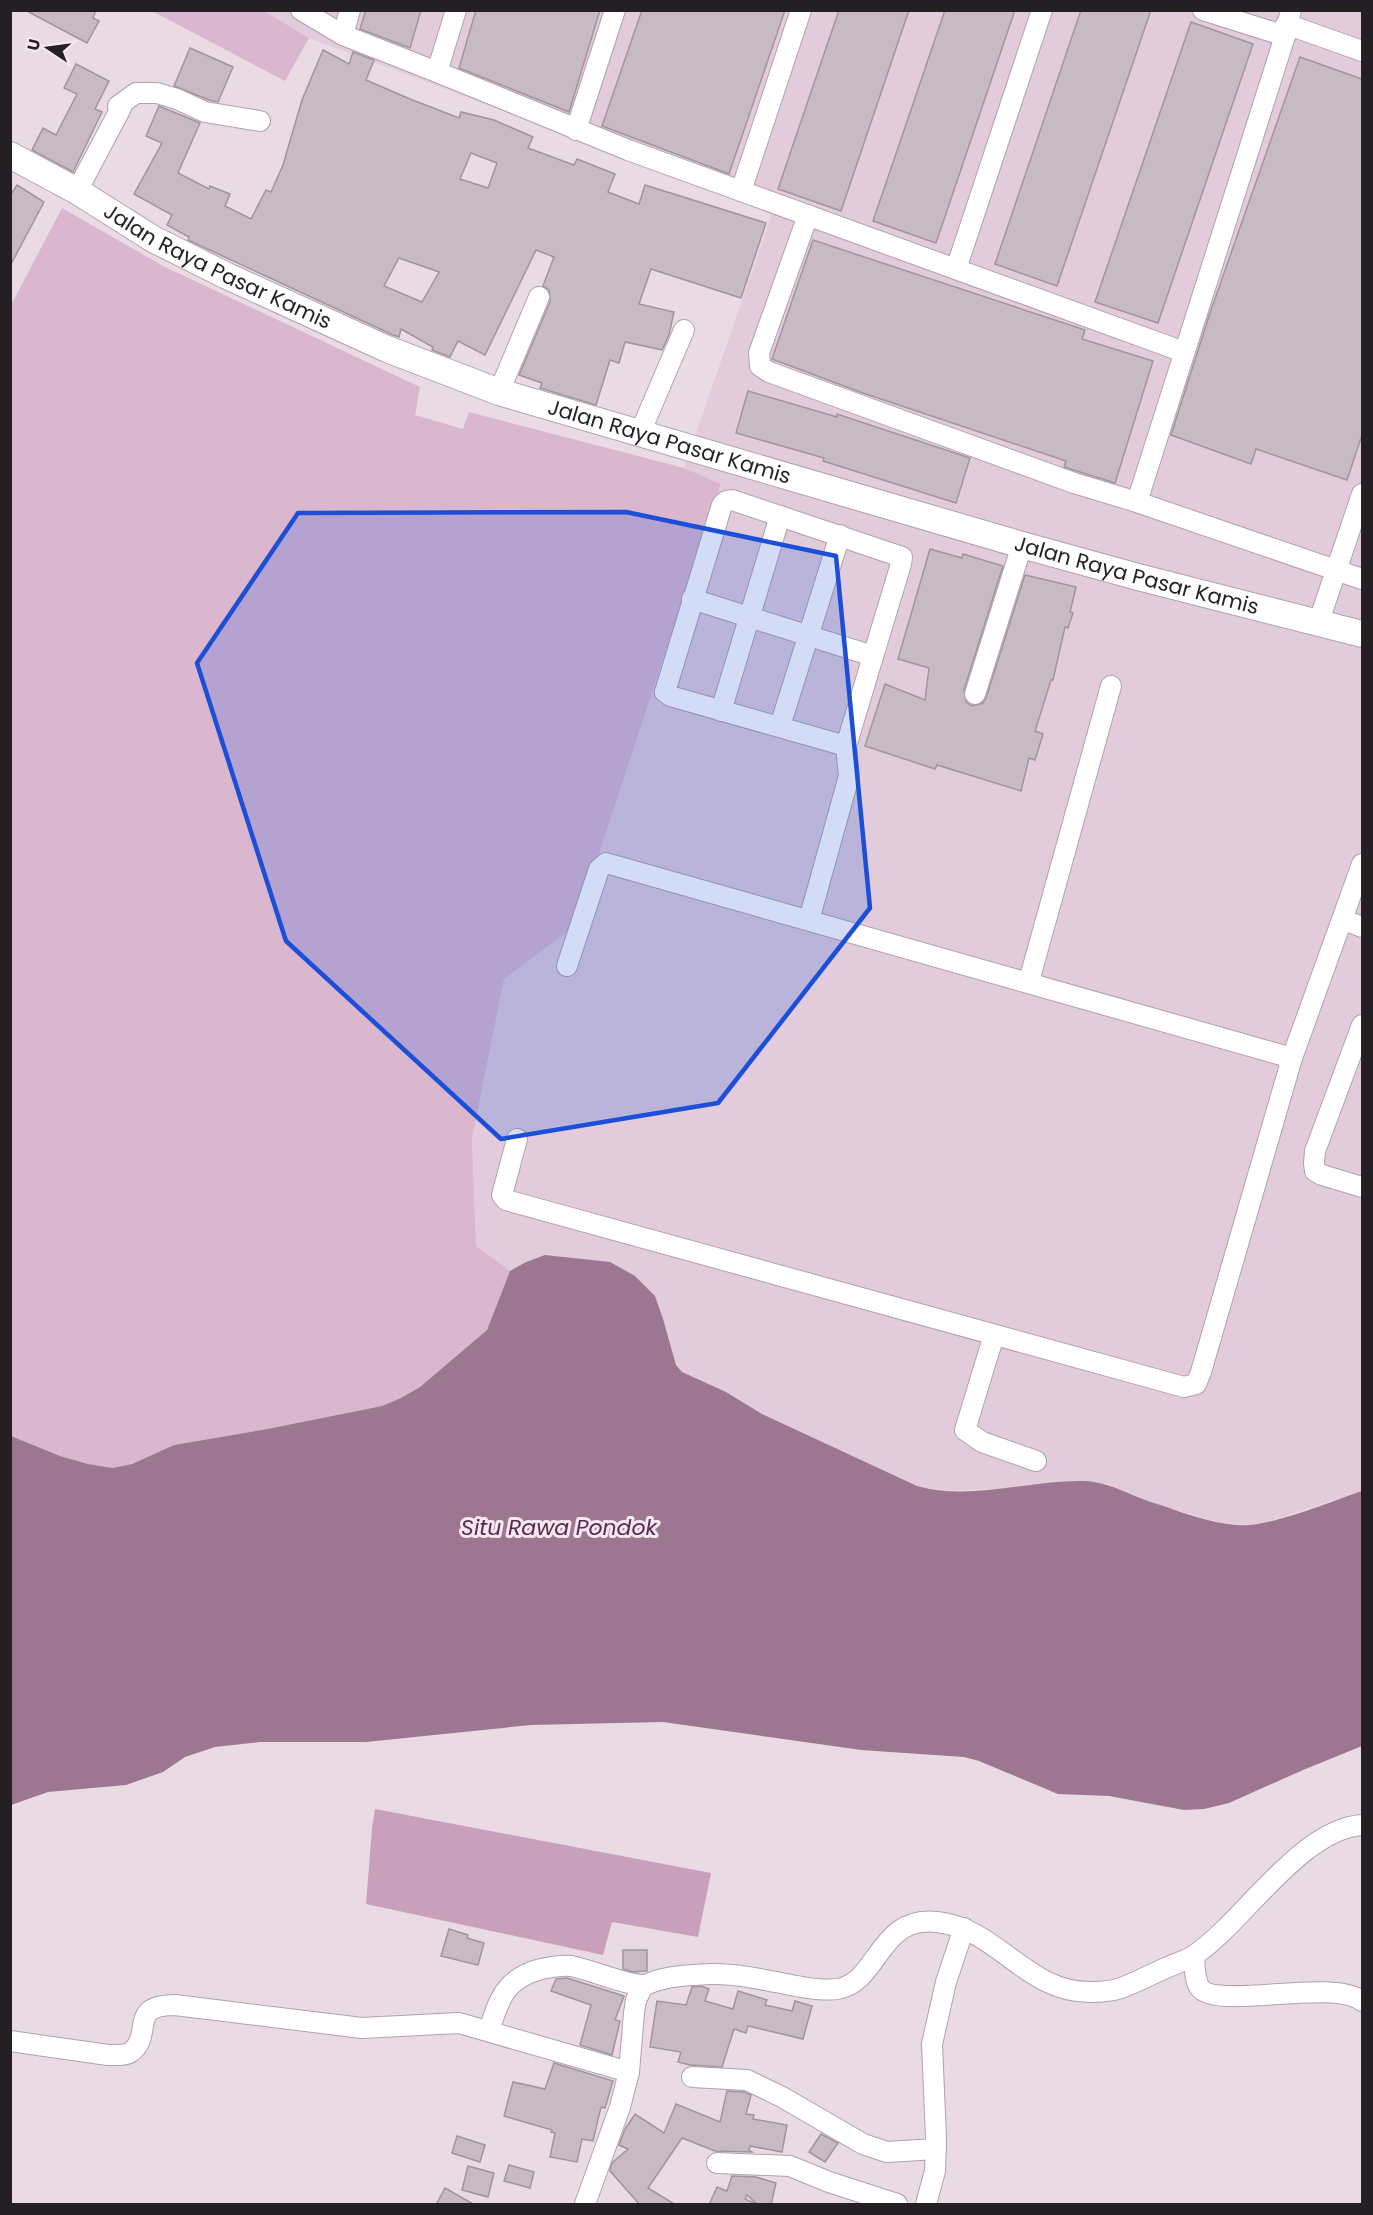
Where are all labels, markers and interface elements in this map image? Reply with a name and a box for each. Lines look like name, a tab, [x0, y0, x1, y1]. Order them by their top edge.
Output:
north arrow	[18, 18, 78, 78]
text: U	[21, 37, 46, 53]
street label: Jalan Raya Pasar Kamis	[98, 196, 336, 336]
street label: Jalan Raya Pasar Kamis	[544, 392, 794, 491]
street label: Jalan Raya Pasar Kamis	[1011, 529, 1262, 621]
water label: Situ Rawa Pondok	[461, 1512, 659, 1543]

